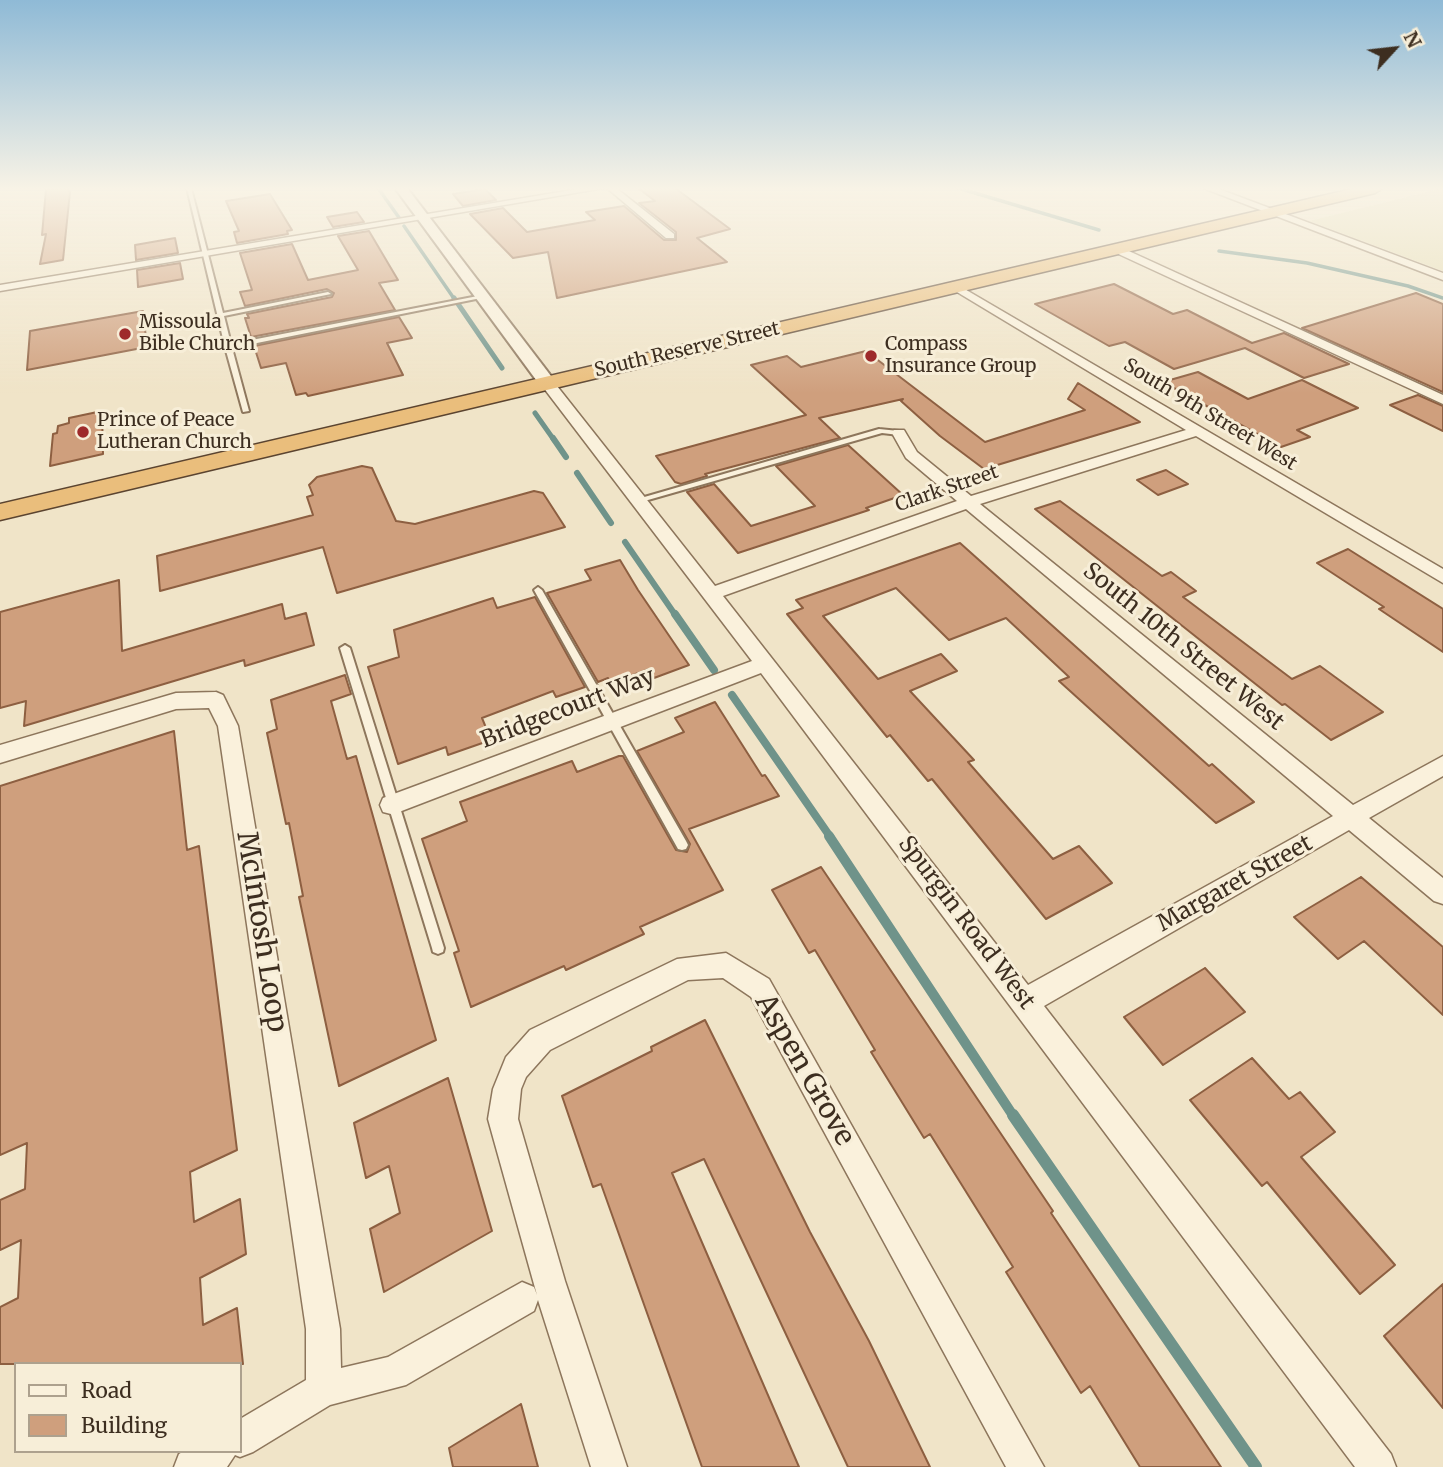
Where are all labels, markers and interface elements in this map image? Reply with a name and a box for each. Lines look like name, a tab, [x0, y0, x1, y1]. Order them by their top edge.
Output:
north arrow	[1359, 14, 1429, 84]
text: N	[1399, 27, 1427, 52]
place label: Missoula Bible Church	[139, 312, 255, 356]
street label: South Reserve Street	[592, 318, 782, 382]
marker: Missoula Bible Church	[117, 326, 133, 342]
place label: Compass Insurance Group	[885, 334, 1036, 378]
marker: Compass Insurance Group	[863, 348, 879, 364]
street label: South 9th Street West	[1119, 354, 1301, 476]
place label: Prince of Peace Lutheran Church	[97, 410, 252, 454]
marker: Prince of Peace Lutheran Church	[75, 424, 91, 440]
street label: Clark Street	[893, 461, 1001, 517]
street label: South 10th Street West	[1077, 558, 1289, 736]
street label: Bridgecourt Way	[477, 663, 659, 755]
street label: McIntosh Loop	[229, 829, 293, 1035]
street label: Margaret Street	[1153, 830, 1317, 938]
street label: Spurgin Road West	[892, 831, 1040, 1015]
street label: Aspen Grove	[747, 988, 861, 1152]
legend	[14, 1362, 242, 1453]
text: Road	[81, 1377, 132, 1404]
text: Building	[81, 1412, 167, 1439]

